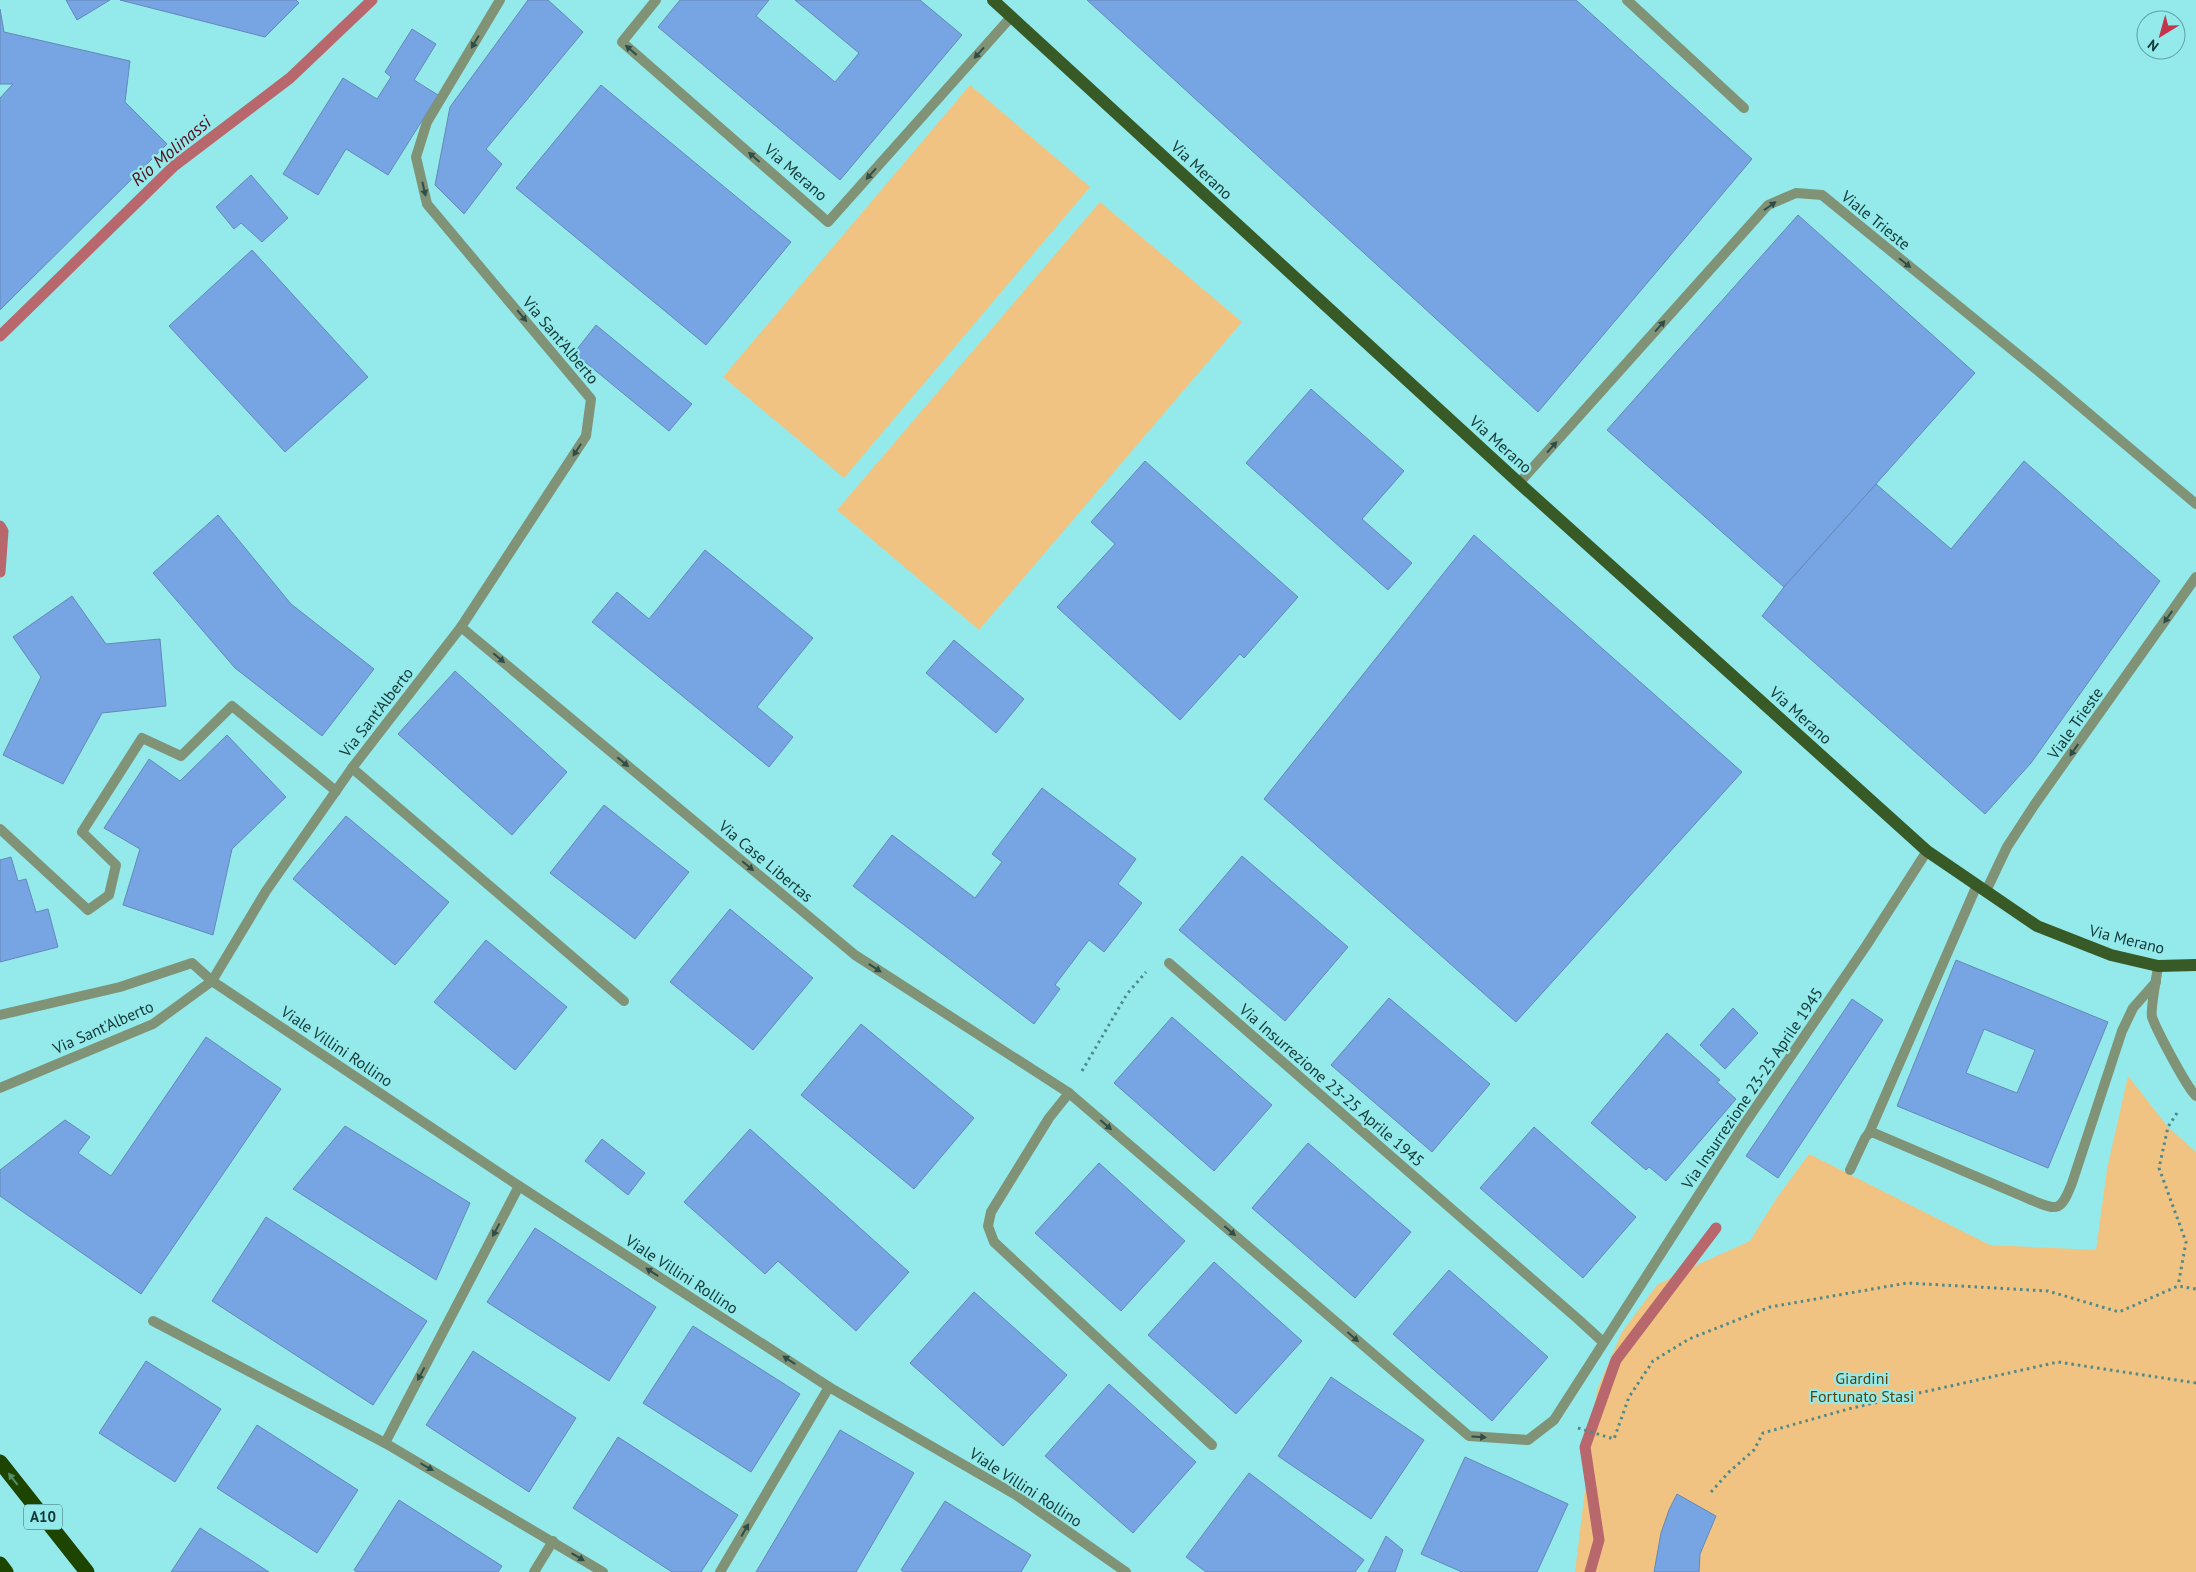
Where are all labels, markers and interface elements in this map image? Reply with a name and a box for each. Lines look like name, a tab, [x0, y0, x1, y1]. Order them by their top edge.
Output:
north arrow	[2136, 10, 2186, 60]
one-way arrow	[470, 35, 479, 48]
text: N	[2144, 35, 2162, 55]
one-way arrow	[625, 45, 637, 56]
one-way arrow	[973, 46, 984, 59]
water label: Rio Molinassi	[126, 110, 216, 191]
street label: Via Merano	[1166, 136, 1237, 204]
street label: Via Merano	[760, 139, 832, 205]
one-way arrow	[747, 151, 760, 162]
one-way arrow	[865, 168, 876, 181]
one-way arrow	[420, 181, 428, 197]
street label: Viale Trieste	[1837, 185, 1915, 254]
one-way arrow	[1763, 201, 1777, 211]
one-way arrow	[1898, 257, 1911, 268]
street label: Via Sant'Alberto	[518, 291, 603, 388]
one-way arrow	[516, 310, 527, 323]
one-way arrow	[1654, 320, 1666, 332]
street label: Via Merano	[1465, 410, 1536, 477]
one-way arrow	[1546, 441, 1558, 453]
one-way arrow	[572, 444, 582, 457]
one-way arrow	[2163, 610, 2173, 624]
one-way arrow	[492, 652, 504, 664]
street label: Via Sant'Alberto	[334, 663, 417, 762]
street label: Via Merano	[1765, 681, 1836, 748]
street label: Viale Trieste	[2042, 683, 2107, 764]
one-way arrow	[2069, 743, 2079, 756]
one-way arrow	[617, 756, 629, 768]
street label: Via Case Libertas	[714, 815, 817, 906]
one-way arrow	[742, 860, 754, 872]
street label: Via Merano	[2086, 920, 2167, 958]
one-way arrow	[868, 963, 881, 973]
street label: Via Insurrezione 23-25 Aprile 1945	[1676, 984, 1827, 1193]
street label: Via Sant'Alberto	[49, 996, 157, 1059]
street label: Via Insurrezione 23-25 Aprile 1945	[1235, 999, 1429, 1171]
street label: Viale Villini Rollino	[276, 1001, 397, 1091]
one-way arrow	[1100, 1119, 1112, 1131]
one-way arrow	[492, 1222, 500, 1237]
one-way arrow	[1223, 1225, 1235, 1237]
street label: Viale Villini Rollino	[621, 1230, 742, 1318]
one-way arrow	[645, 1267, 659, 1277]
one-way arrow	[1346, 1331, 1359, 1342]
one-way arrow	[782, 1355, 795, 1365]
one-way arrow	[417, 1366, 425, 1381]
park label: Giardini Fortunato Stasi	[1810, 1368, 1914, 1406]
one-way arrow	[1471, 1433, 1487, 1441]
street label: Viale Villini Rollino	[965, 1443, 1086, 1531]
one-way arrow	[421, 1463, 434, 1472]
one-way arrow	[8, 1473, 19, 1486]
road number: A10	[24, 1504, 62, 1530]
one-way arrow	[741, 1523, 749, 1537]
one-way arrow	[571, 1552, 585, 1561]

